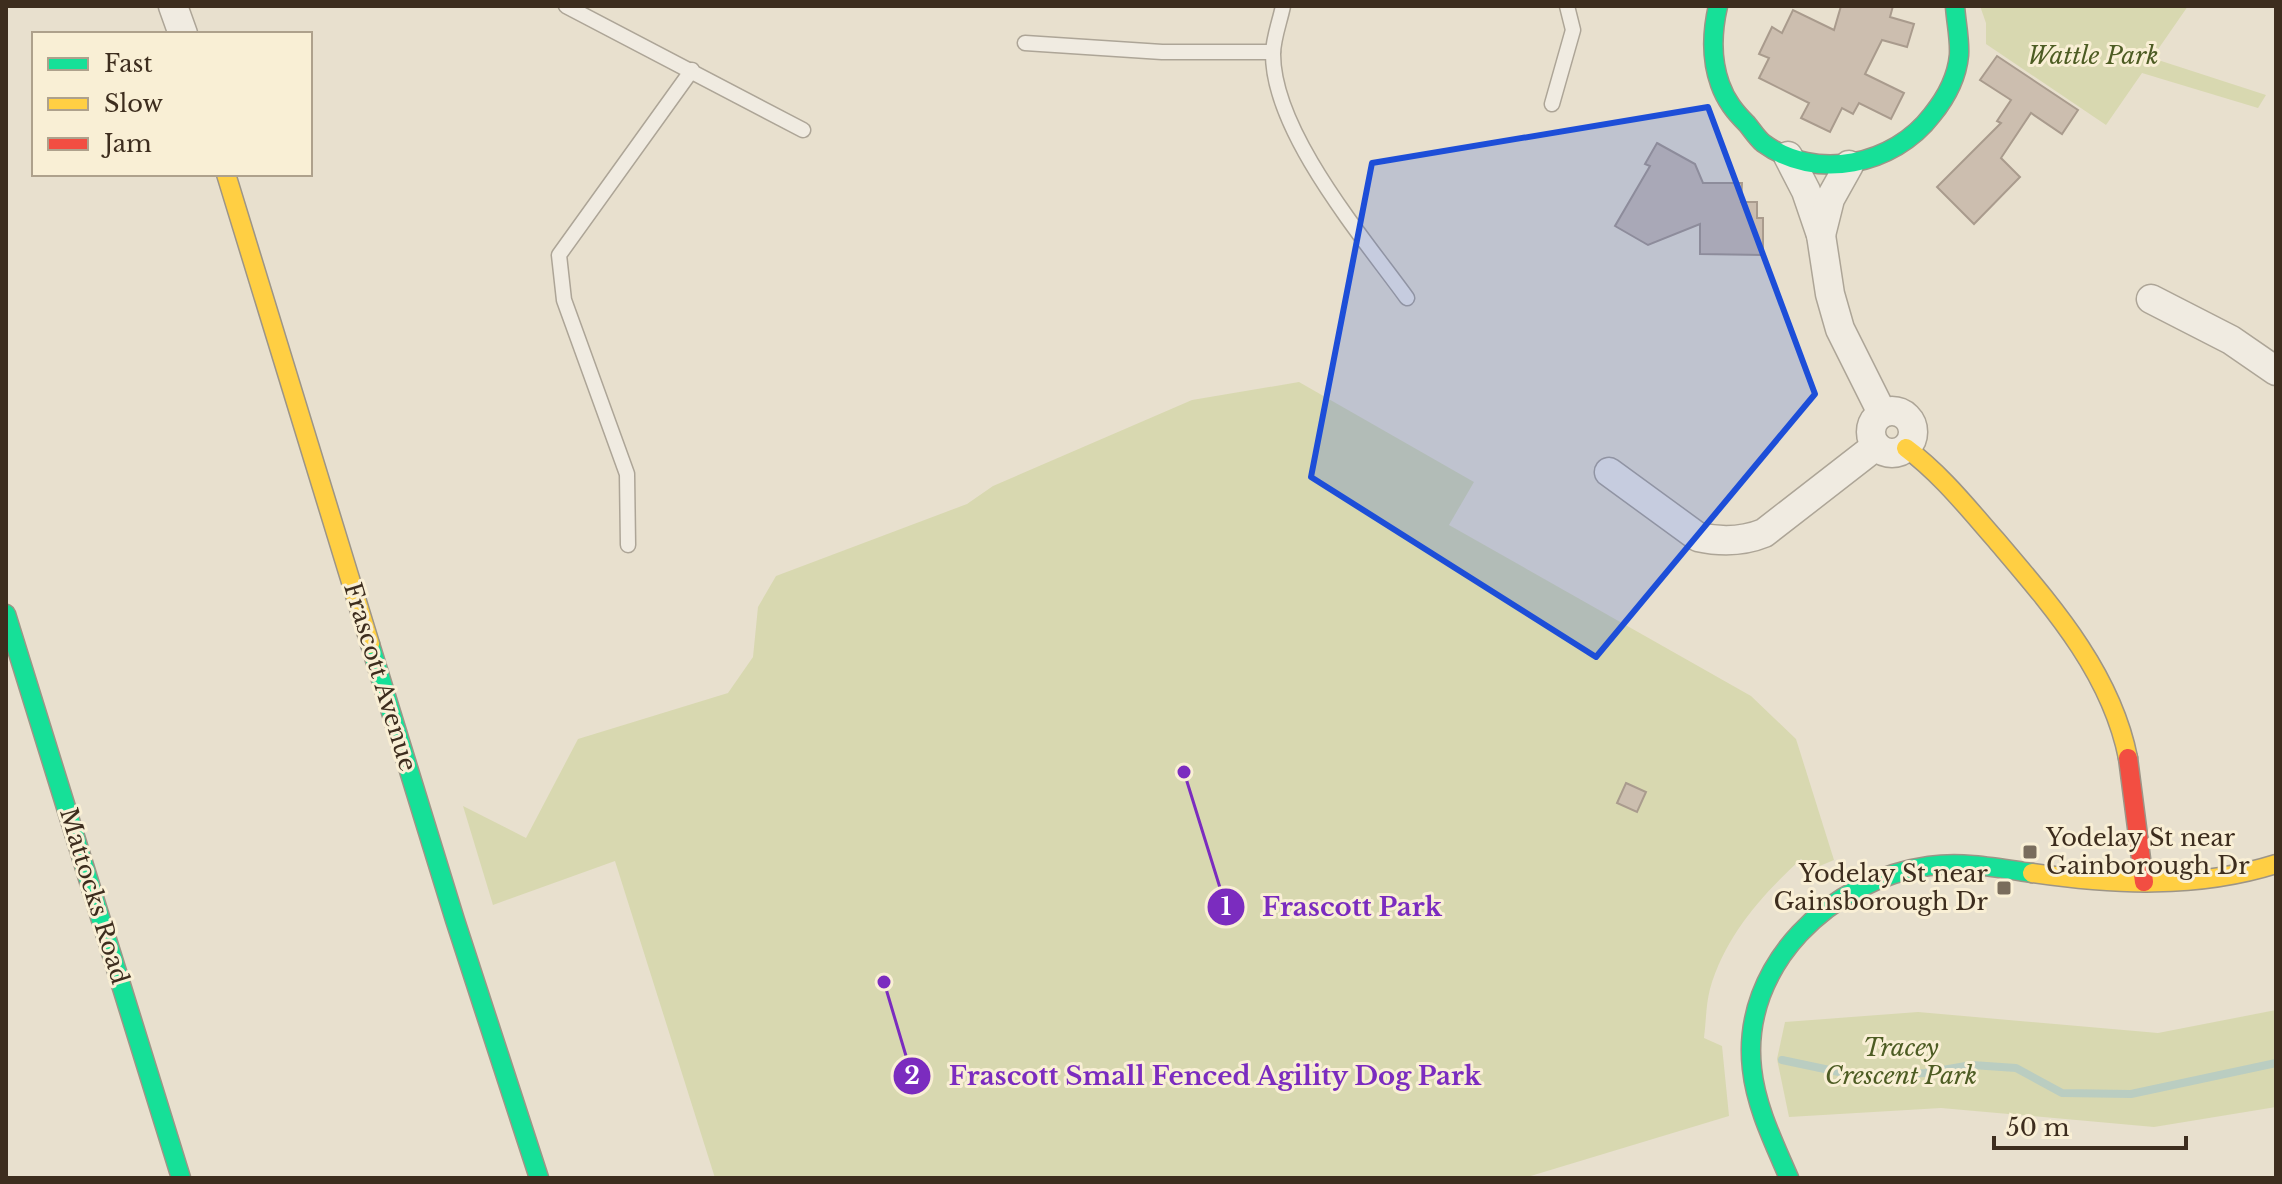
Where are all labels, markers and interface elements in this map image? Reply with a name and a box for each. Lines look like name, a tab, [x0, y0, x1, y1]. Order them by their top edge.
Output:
legend	[32, 32, 312, 176]
park label: Wattle Park	[2028, 41, 2158, 70]
text: Fast	[104, 49, 152, 78]
text: Slow	[104, 89, 163, 118]
text: Jam	[101, 129, 152, 158]
street label: Frascott Avenue	[338, 579, 423, 775]
street label: Mattocks Road	[54, 804, 135, 987]
place label: Yodelay St near Gainborough Dr	[2045, 823, 2250, 880]
marker: Yodelay St near Gainborough Dr	[2021, 843, 2039, 861]
place label: Yodelay St near Gainsborough Dr	[1773, 859, 1989, 916]
marker: Yodelay St near Gainsborough Dr	[1995, 879, 2013, 897]
callout: Frascott Park	[1206, 882, 1458, 932]
text: Frascott Park	[1262, 891, 1443, 923]
text: 1	[1221, 892, 1231, 921]
park label: Tracey Crescent Park	[1825, 1033, 1977, 1090]
callout: Frascott Small Fenced Agility Dog Park	[892, 1051, 1498, 1101]
text: Frascott Small Fenced Agility Dog Park	[949, 1060, 1482, 1092]
text: 2	[904, 1061, 920, 1090]
scale bar	[1994, 1100, 2186, 1150]
text: 50 m	[2006, 1113, 2070, 1142]

